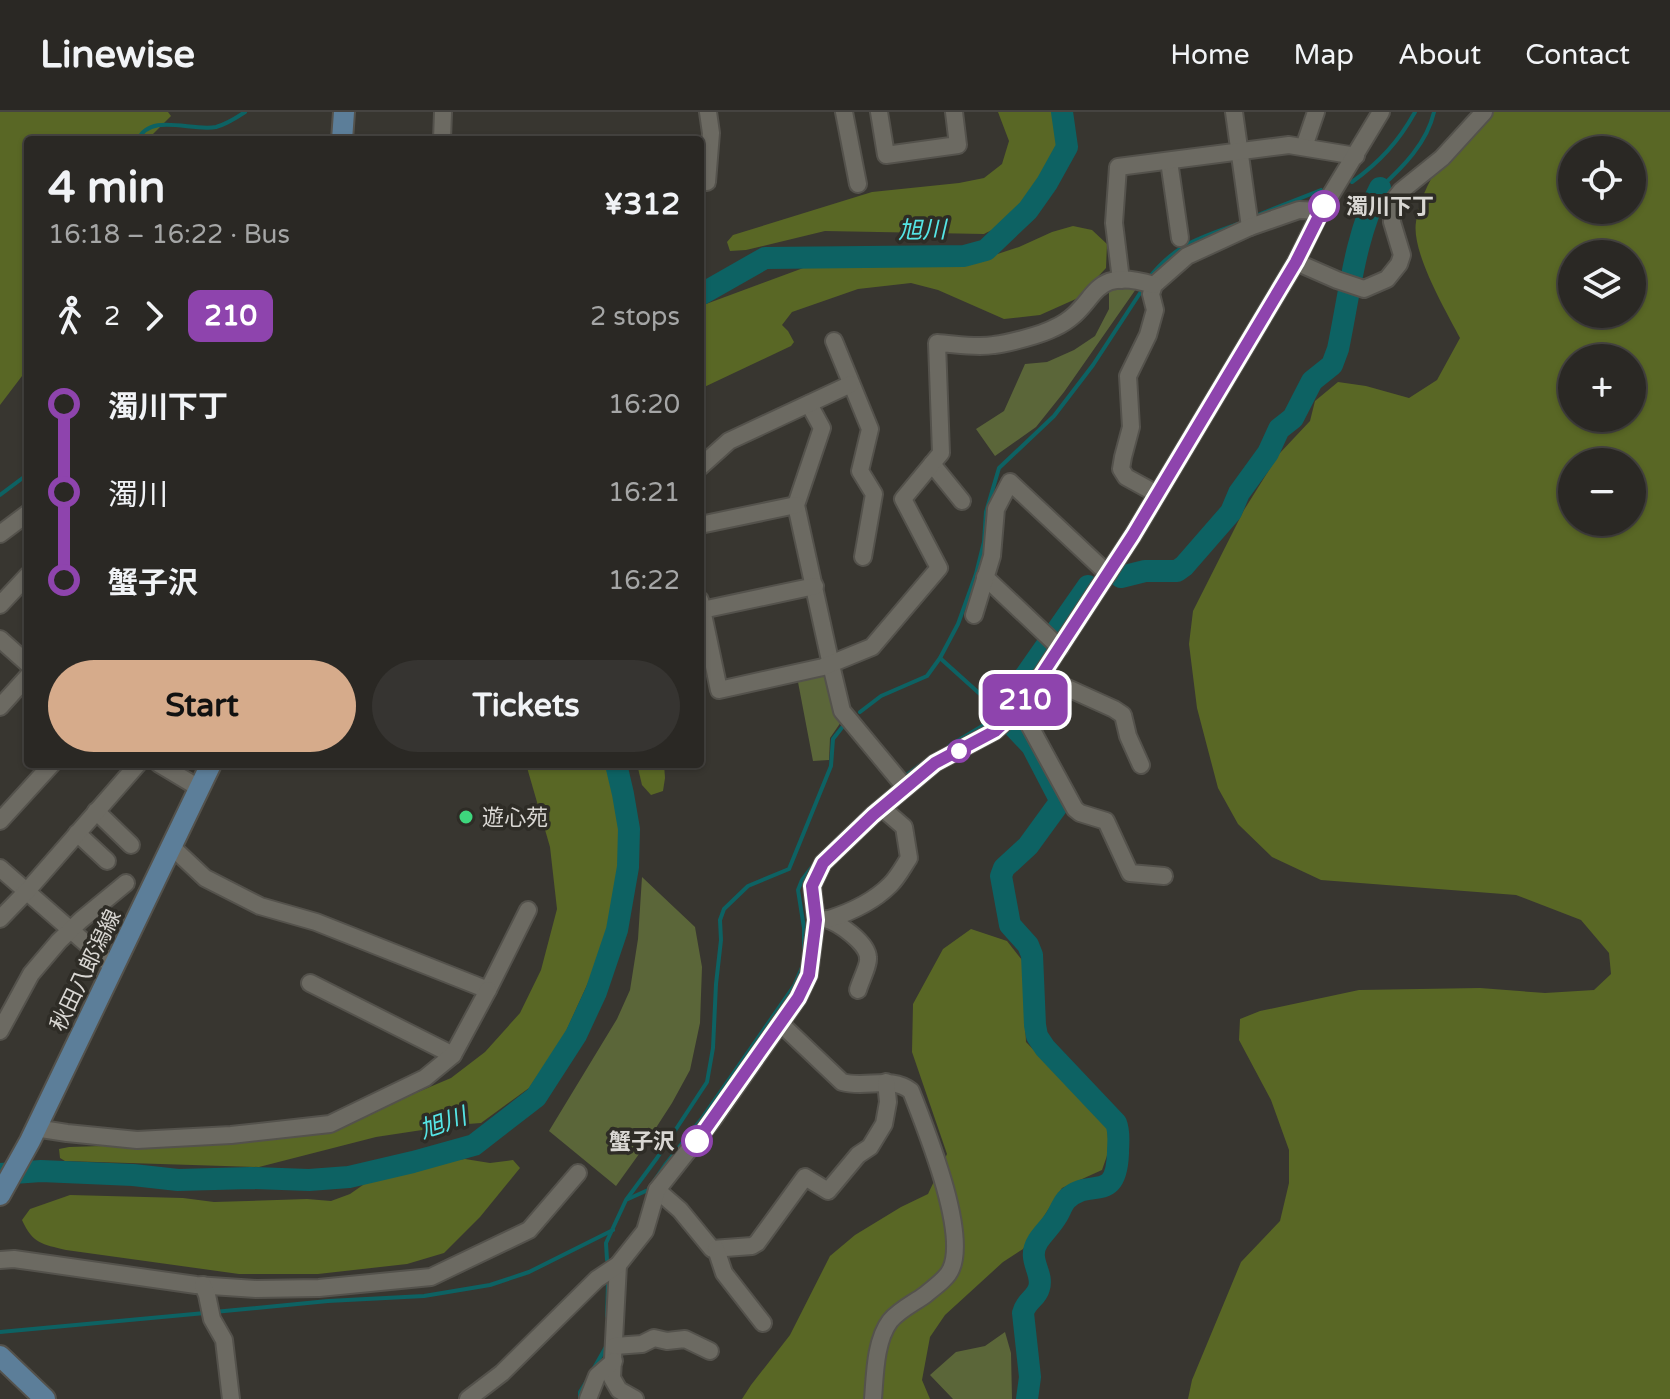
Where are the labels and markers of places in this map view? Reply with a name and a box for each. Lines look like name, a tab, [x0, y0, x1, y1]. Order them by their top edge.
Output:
marker: 濁川下丁	[1309, 191, 1339, 221]
place label: 濁川下丁	[1346, 194, 1434, 220]
unlabelled marker	[948, 740, 970, 762]
place label: 遊心苑	[482, 805, 548, 831]
marker: 遊心苑	[457, 808, 475, 826]
marker: 蟹子沢	[682, 1126, 712, 1156]
place label: 蟹子沢	[609, 1129, 675, 1155]

